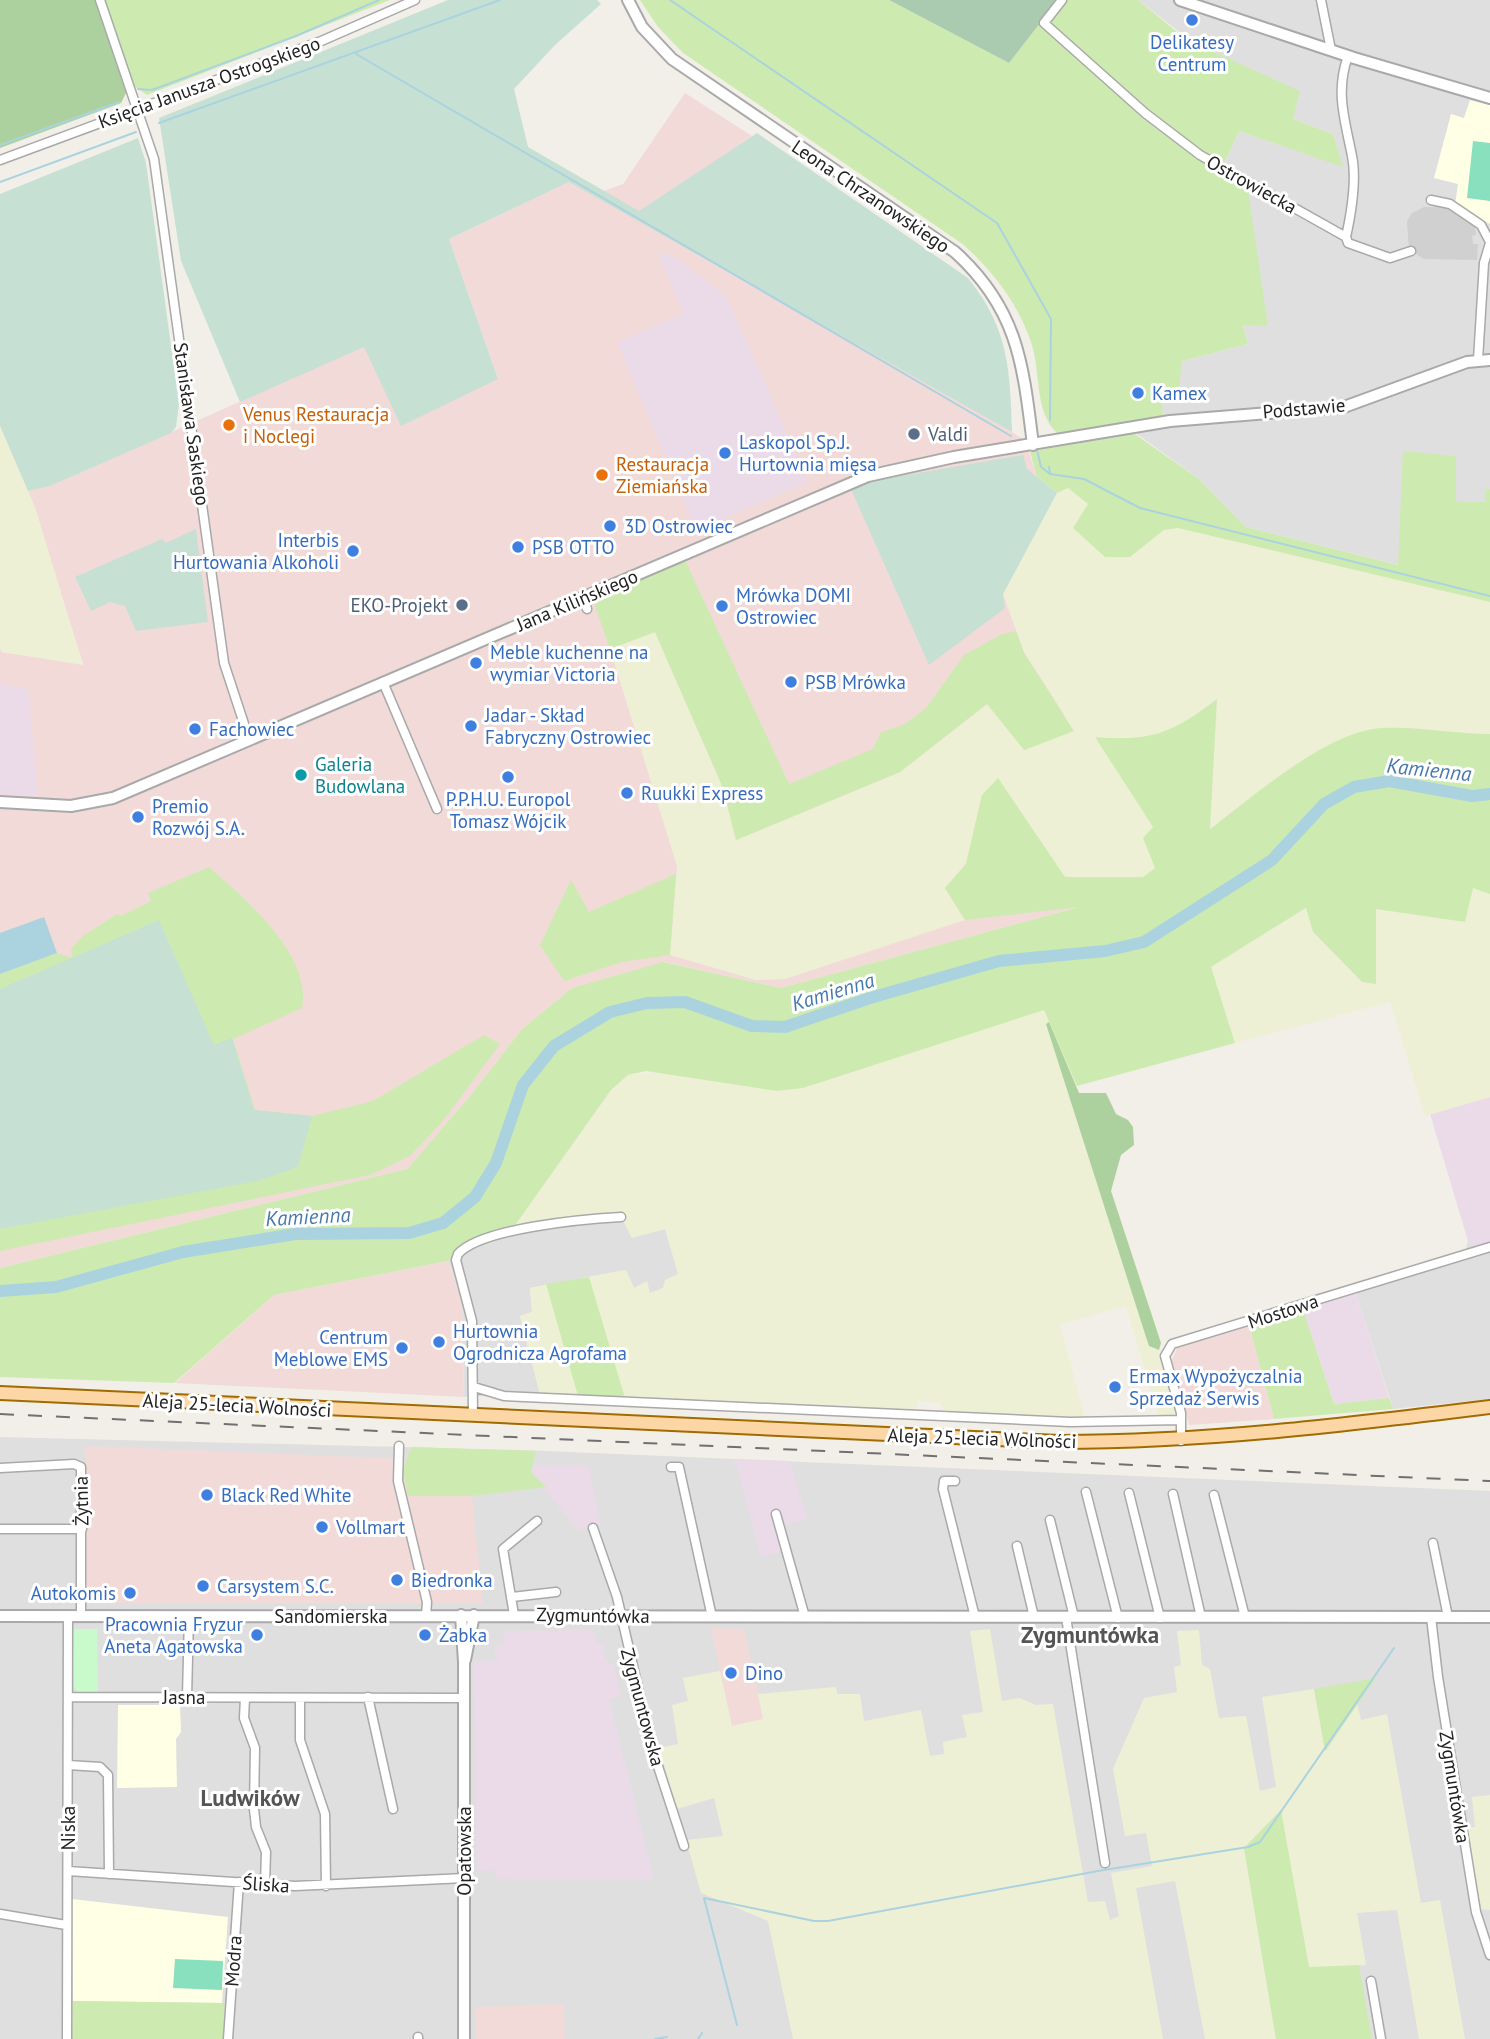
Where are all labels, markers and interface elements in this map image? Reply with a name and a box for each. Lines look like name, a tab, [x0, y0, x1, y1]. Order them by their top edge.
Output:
marker: Delikatesy Centrum	[1184, 12, 1200, 28]
place label: Delikatesy Centrum	[1150, 30, 1234, 76]
street label: Księcia Janusza Ostrogskiego	[95, 31, 323, 133]
street label: Leona Chrzanowskiego	[788, 134, 954, 258]
street label: Ostrowiecka	[1203, 149, 1301, 219]
street label: Stanisława Saskiego	[169, 341, 215, 507]
place label: Kamex	[1152, 381, 1207, 405]
marker: Kamex	[1130, 385, 1146, 401]
street label: Podstawie	[1262, 392, 1346, 424]
place label: Venus Restauracja i Noclegi	[242, 402, 389, 448]
marker: Venus Restauracja i Noclegi	[221, 417, 237, 433]
place label: Valdi	[927, 422, 968, 446]
marker: Valdi	[906, 426, 922, 442]
place label: Laskopol Sp.J. Hurtownia mięsa	[739, 430, 877, 476]
marker: Laskopol Sp.J. Hurtownia mięsa	[717, 445, 733, 461]
place label: Restauracja Ziemiańska	[616, 452, 709, 498]
marker: Restauracja Ziemiańska	[594, 467, 610, 483]
place label: 3D Ostrowiec	[624, 514, 733, 538]
marker: 3D Ostrowiec	[602, 518, 618, 534]
place label: Interbis Hurtowania Alkoholi	[173, 528, 339, 574]
place label: PSB OTTO	[532, 535, 615, 559]
marker: PSB OTTO	[510, 539, 526, 555]
marker: Interbis Hurtowania Alkoholi	[345, 543, 361, 559]
street label: Jana Kilińskiego	[512, 564, 641, 637]
place label: Mrówka DOMI Ostrowiec	[736, 583, 851, 629]
place label: EKO-Projekt	[350, 593, 449, 617]
marker: EKO-Projekt	[454, 597, 470, 613]
marker: Mrówka DOMI Ostrowiec	[714, 598, 730, 614]
place label: Meble kuchenne na wymiar Victoria	[490, 640, 649, 686]
marker: Meble kuchenne na wymiar Victoria	[468, 655, 484, 671]
place label: PSB Mrówka	[805, 670, 906, 694]
marker: PSB Mrówka	[783, 674, 799, 690]
place label: Jadar - Skład Fabryczny Ostrowiec	[484, 703, 651, 749]
place label: Fachowiec	[209, 717, 294, 741]
marker: Jadar - Skład Fabryczny Ostrowiec	[463, 718, 479, 734]
marker: Fachowiec	[187, 721, 203, 737]
place label: Galeria Budowlana	[315, 752, 405, 798]
water label: Kamienna	[1385, 752, 1474, 787]
marker: Galeria Budowlana	[293, 767, 309, 783]
marker: P.P.H.U. Europol Tomasz Wójcik	[500, 769, 516, 785]
place label: Ruukki Express	[641, 781, 763, 805]
marker: Ruukki Express	[619, 785, 635, 801]
place label: P.P.H.U. Europol Tomasz Wójcik	[446, 787, 571, 833]
place label: Premio Rozwój S.A.	[152, 794, 245, 840]
marker: Premio Rozwój S.A.	[130, 809, 146, 825]
water label: Kamienna	[788, 966, 878, 1017]
water label: Kamienna	[265, 1201, 352, 1232]
street label: Mostowa	[1245, 1288, 1321, 1334]
place label: Hurtownia Ogrodnicza Agrofama	[453, 1319, 627, 1365]
place label: Centrum Meblowe EMS	[274, 1325, 388, 1371]
marker: Hurtownia Ogrodnicza Agrofama	[431, 1334, 447, 1350]
marker: Centrum Meblowe EMS	[394, 1340, 410, 1356]
place label: Ermax Wypożyczalnia Sprzedaż Serwis	[1129, 1364, 1302, 1410]
marker: Ermax Wypożyczalnia Sprzedaż Serwis	[1107, 1379, 1123, 1395]
street label: Aleja 25-lecia Wolności	[142, 1388, 332, 1422]
street label: Aleja 25-lecia Wolności	[887, 1423, 1077, 1453]
street label: Żytnia	[69, 1476, 93, 1526]
place label: Black Red White	[221, 1483, 351, 1507]
marker: Black Red White	[199, 1487, 215, 1503]
place label: Vollmart	[335, 1515, 406, 1539]
marker: Vollmart	[314, 1519, 330, 1535]
place label: Biedronka	[411, 1568, 493, 1592]
marker: Biedronka	[389, 1572, 405, 1588]
place label: Carsystem S.C.	[217, 1574, 334, 1598]
marker: Carsystem S.C.	[195, 1578, 211, 1594]
place label: Autokomis	[31, 1581, 116, 1605]
marker: Autokomis	[122, 1585, 138, 1601]
street label: Zygmuntówka	[536, 1602, 650, 1628]
street label: Sandomierska	[274, 1604, 388, 1628]
place label: Pracownia Fryzur Aneta Agatowska	[104, 1612, 244, 1658]
district label: Zygmuntówka	[1021, 1620, 1159, 1649]
place label: Żabka	[439, 1623, 487, 1647]
marker: Pracownia Fryzur Aneta Agatowska	[249, 1627, 265, 1643]
marker: Żabka	[417, 1627, 433, 1643]
street label: Zygmuntowska	[616, 1645, 670, 1769]
place label: Dino	[745, 1661, 783, 1685]
marker: Dino	[723, 1665, 739, 1681]
street label: Jasna	[162, 1685, 205, 1709]
street label: Zygmuntówka	[1434, 1729, 1476, 1845]
district label: Ludwików	[200, 1783, 300, 1812]
street label: Niska	[56, 1806, 80, 1850]
street label: Opatowska	[452, 1806, 476, 1896]
street label: Śliska	[242, 1870, 290, 1898]
street label: Modra	[219, 1935, 247, 1987]

